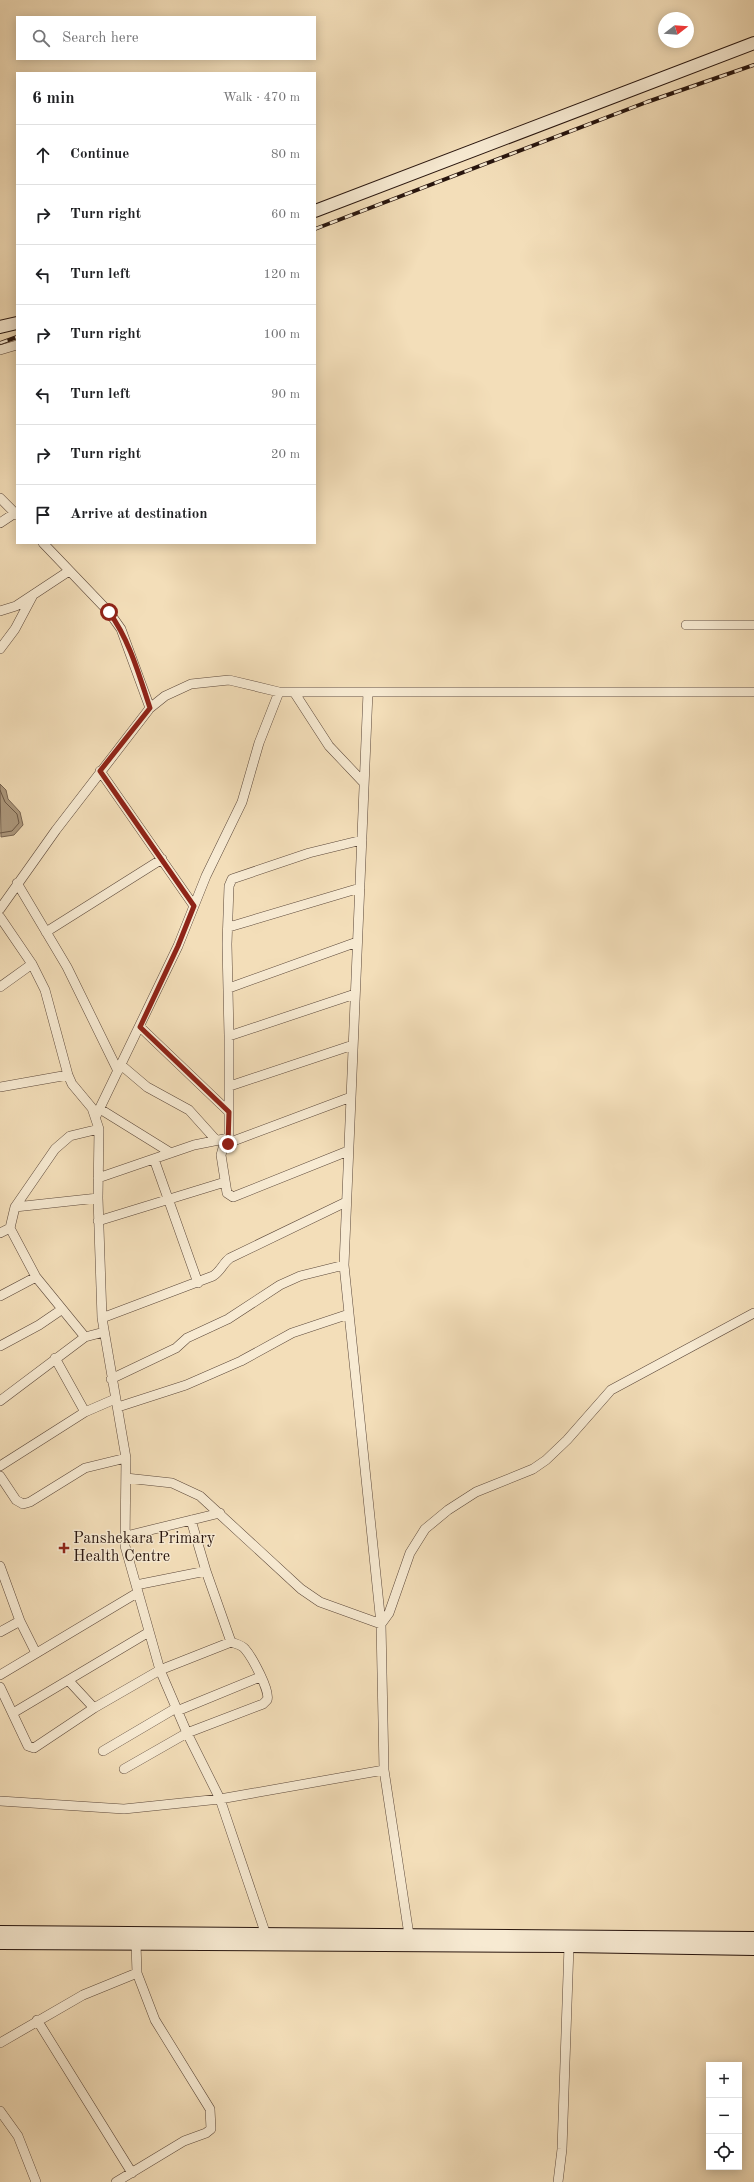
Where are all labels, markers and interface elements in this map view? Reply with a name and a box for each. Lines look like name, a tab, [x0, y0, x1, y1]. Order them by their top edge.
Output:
north arrow	[658, 12, 694, 48]
search box	[16, 16, 316, 60]
icon: search	[30, 27, 52, 49]
text: Search here	[62, 31, 139, 46]
text: 6 min	[32, 90, 75, 107]
text: Walk · 470 m	[223, 91, 300, 104]
icon: ahead	[32, 144, 54, 166]
text: Continue	[70, 147, 129, 162]
text: 80 m	[271, 148, 300, 161]
icon: right	[32, 204, 54, 226]
text: Turn right	[70, 207, 141, 222]
text: 60 m	[271, 208, 300, 221]
icon: left	[32, 264, 54, 286]
text: Turn left	[70, 267, 130, 282]
text: 120 m	[263, 268, 300, 281]
icon: right	[32, 324, 54, 346]
text: Turn right	[70, 327, 141, 342]
text: 100 m	[263, 328, 300, 341]
icon: left	[32, 384, 54, 406]
text: Turn left	[70, 387, 130, 402]
text: 90 m	[271, 388, 300, 401]
icon: right	[32, 444, 54, 466]
text: Turn right	[70, 447, 141, 462]
text: 20 m	[271, 448, 300, 461]
icon: arrive	[32, 504, 54, 526]
text: Arrive at destination	[70, 507, 208, 522]
route start	[100, 603, 118, 621]
route end	[219, 1135, 237, 1153]
place label: Panshekara Primary Health Centre	[73, 1531, 216, 1565]
marker: Panshekara Primary Health Centre	[58, 1542, 70, 1554]
map controls	[706, 2062, 742, 2170]
button: +	[706, 2062, 742, 2098]
button: −	[706, 2098, 742, 2134]
button: locate	[706, 2134, 742, 2170]

